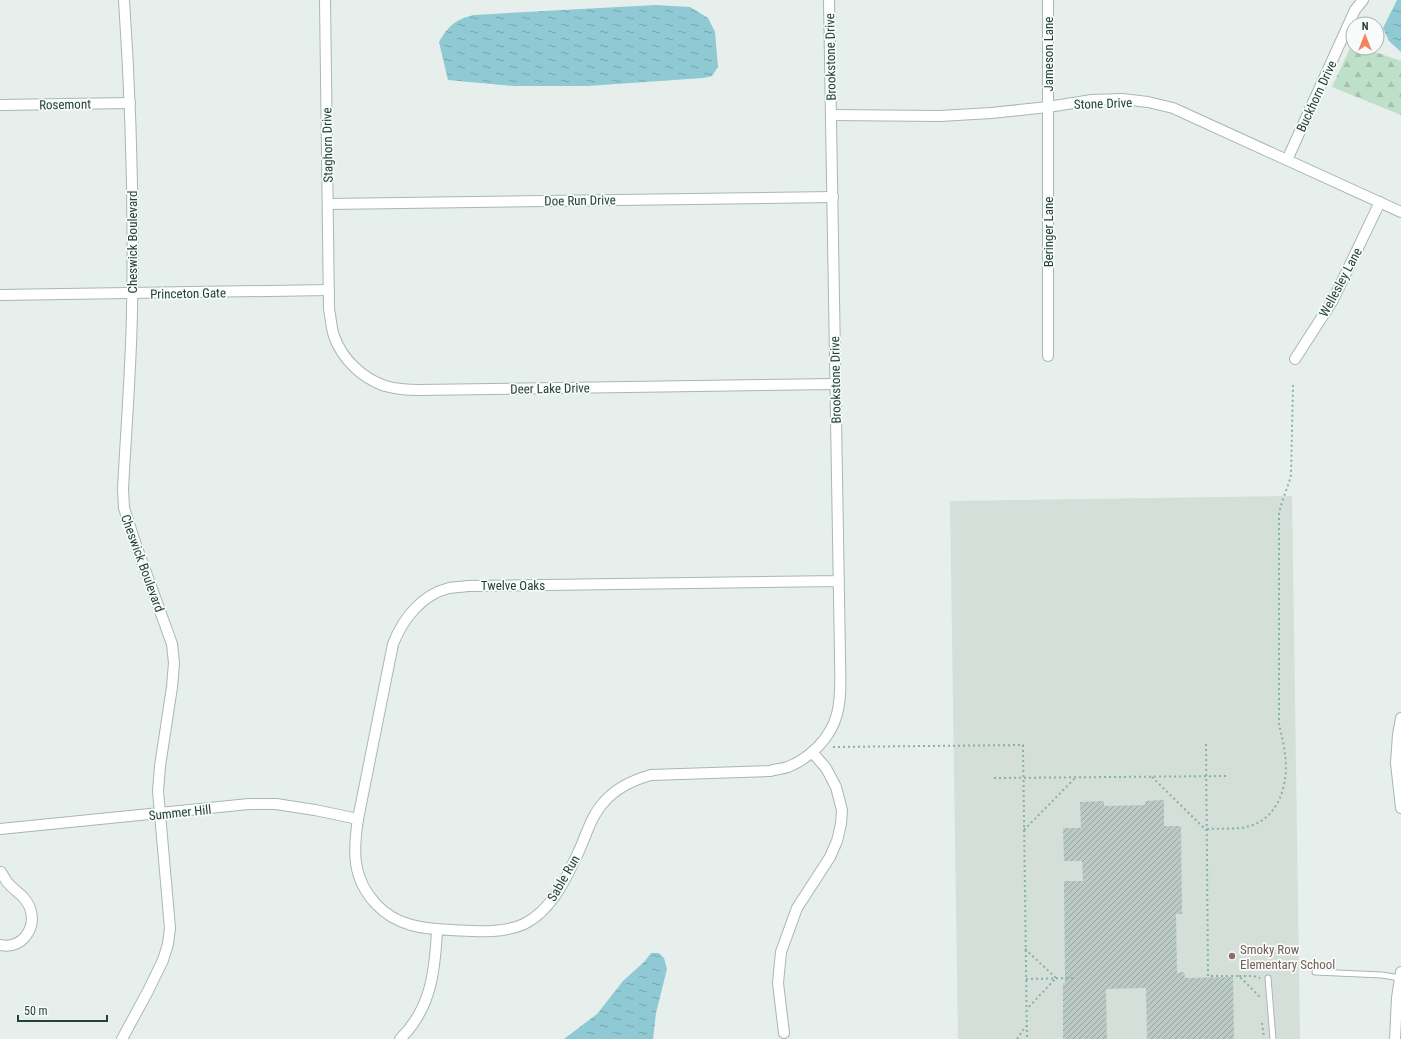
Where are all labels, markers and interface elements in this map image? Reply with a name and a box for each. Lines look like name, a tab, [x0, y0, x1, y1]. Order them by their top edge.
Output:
street label: Brookstone Drive	[822, 13, 839, 101]
north arrow	[1345, 16, 1385, 56]
street label: Jameson Lane	[1041, 17, 1056, 91]
text: N	[1362, 20, 1369, 33]
street label: Buckhorn Drive	[1293, 58, 1340, 134]
street label: Stone Drive	[1074, 95, 1132, 112]
street label: Rosemont	[39, 97, 91, 112]
street label: Staghorn Drive	[319, 107, 336, 183]
street label: Cheswick Boulevard	[125, 191, 140, 293]
street label: Doe Run Drive	[544, 192, 616, 209]
street label: Beringer Lane	[1041, 197, 1056, 267]
street label: Wellesley Lane	[1316, 245, 1365, 319]
street label: Princeton Gate	[150, 285, 226, 302]
street label: Brookstone Drive	[827, 336, 844, 424]
street label: Deer Lake Drive	[510, 380, 590, 397]
street label: Cheswick Boulevard	[118, 512, 167, 614]
street label: Twelve Oaks	[481, 578, 545, 593]
street label: Summer Hill	[148, 802, 212, 823]
street label: Sable Run	[544, 852, 583, 904]
place label: Smoky Row Elementary School	[1240, 942, 1335, 972]
marker: Smoky Row Elementary School	[1227, 951, 1237, 961]
scale bar	[18, 997, 107, 1023]
text: 50 m	[24, 1004, 48, 1018]

